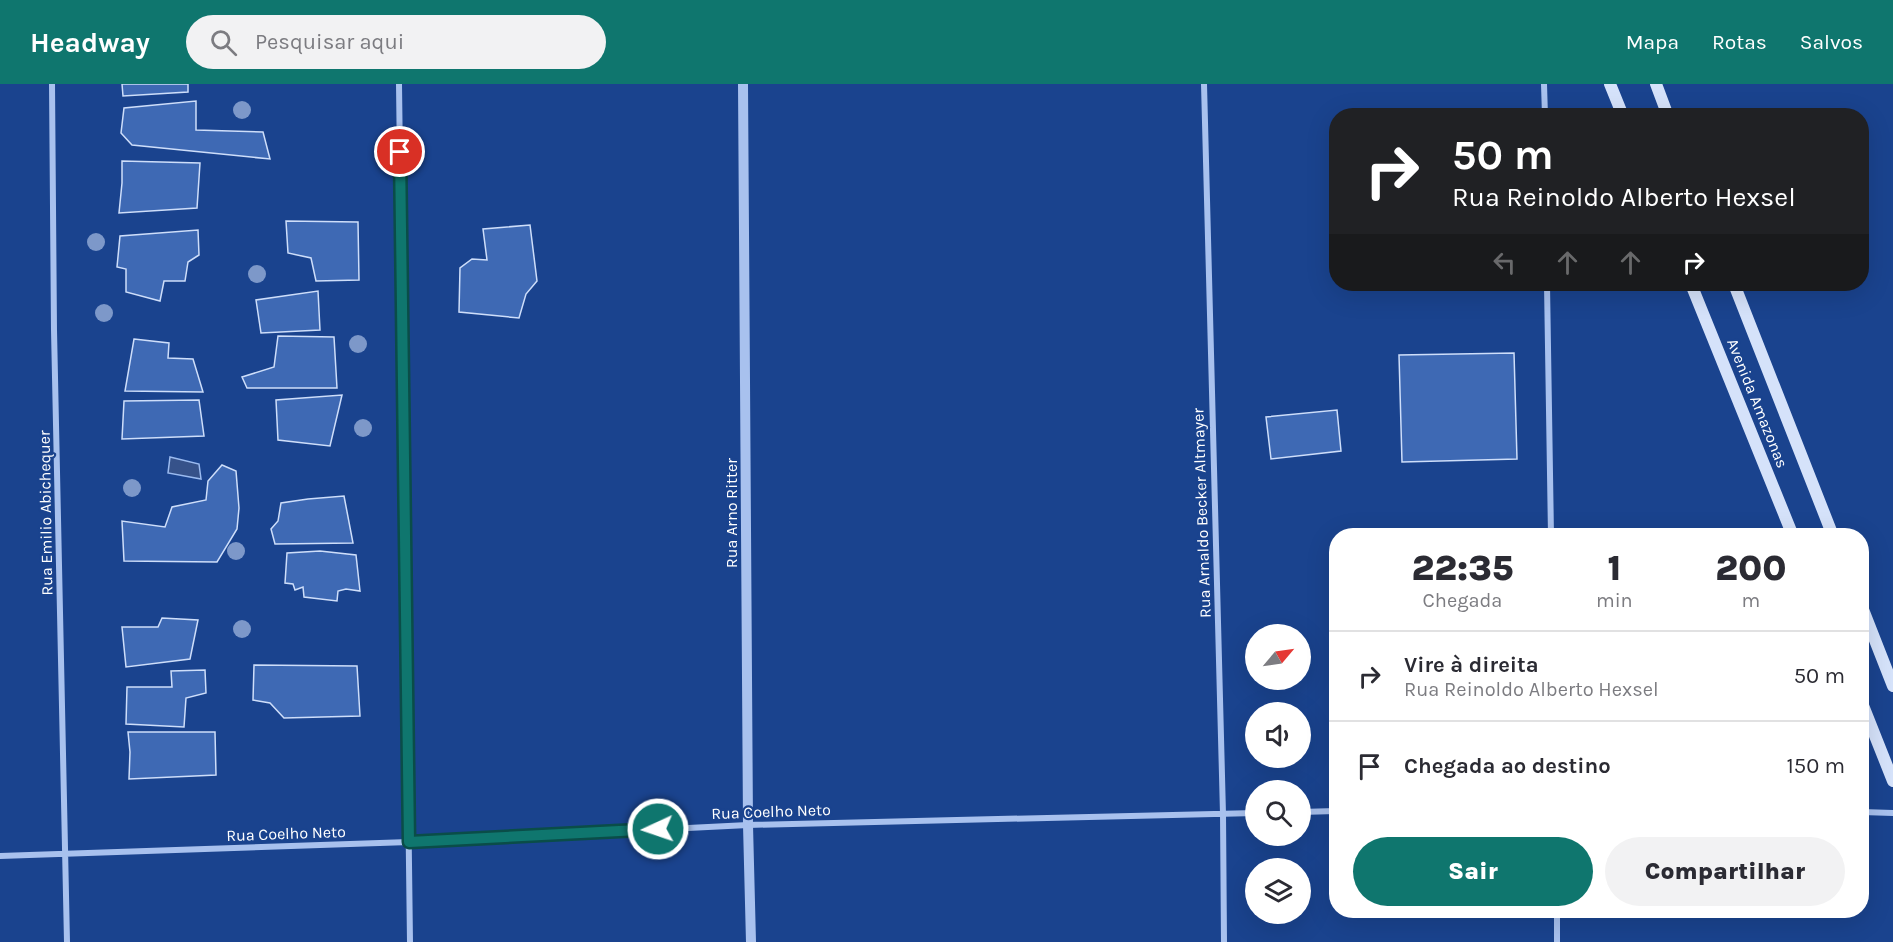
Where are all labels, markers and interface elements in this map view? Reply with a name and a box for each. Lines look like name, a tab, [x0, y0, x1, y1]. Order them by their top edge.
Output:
search box	[186, 15, 606, 69]
text: Headway	[30, 26, 150, 59]
icon: search	[207, 26, 240, 59]
text: Pesquisar aqui	[255, 29, 404, 55]
text: Mapa	[1626, 30, 1679, 54]
text: Rotas	[1712, 30, 1767, 54]
text: Salvos	[1800, 30, 1863, 54]
pin	[374, 126, 425, 177]
text: 50 m	[1452, 130, 1554, 180]
icon: right	[1353, 132, 1431, 210]
icon: arrive	[383, 135, 416, 168]
text: Rua Reinoldo Alberto Hexsel	[1452, 181, 1796, 213]
icon: left	[1488, 246, 1521, 279]
icon: ahead	[1551, 246, 1584, 279]
icon: ahead	[1614, 246, 1647, 279]
icon: right	[1677, 246, 1710, 279]
street label: Avenida Amazonas	[1723, 336, 1792, 471]
street label: Rua Arnaldo Becker Altmayer	[1188, 407, 1215, 618]
street label: Rua Emilio Abichequer	[35, 430, 56, 596]
street label: Rua Arno Ritter	[722, 458, 741, 568]
text: 22:35	[1412, 547, 1513, 589]
text: 1	[1607, 547, 1621, 589]
text: 200	[1715, 547, 1786, 589]
text: Chegada	[1423, 589, 1502, 612]
text: min	[1596, 589, 1633, 612]
text: m	[1741, 589, 1760, 612]
north arrow	[1245, 624, 1311, 690]
map controls	[1245, 624, 1311, 924]
text: Vire à direita	[1404, 652, 1539, 678]
icon: right	[1353, 660, 1386, 693]
text: 50 m	[1794, 663, 1845, 689]
text: Rua Reinoldo Alberto Hexsel	[1404, 678, 1659, 701]
button: sound	[1245, 702, 1311, 768]
icon: arrive	[1353, 750, 1386, 783]
text: Chegada ao destino	[1404, 753, 1611, 779]
text: 150 m	[1786, 753, 1845, 779]
button: search	[1245, 780, 1311, 846]
position arrow	[626, 797, 690, 861]
street label: Rua Coelho Neto	[711, 800, 831, 823]
street label: Rua Coelho Neto	[226, 822, 346, 845]
button: Sair	[1353, 837, 1593, 906]
button: Compartilhar	[1605, 837, 1845, 906]
button: layers	[1245, 858, 1311, 924]

